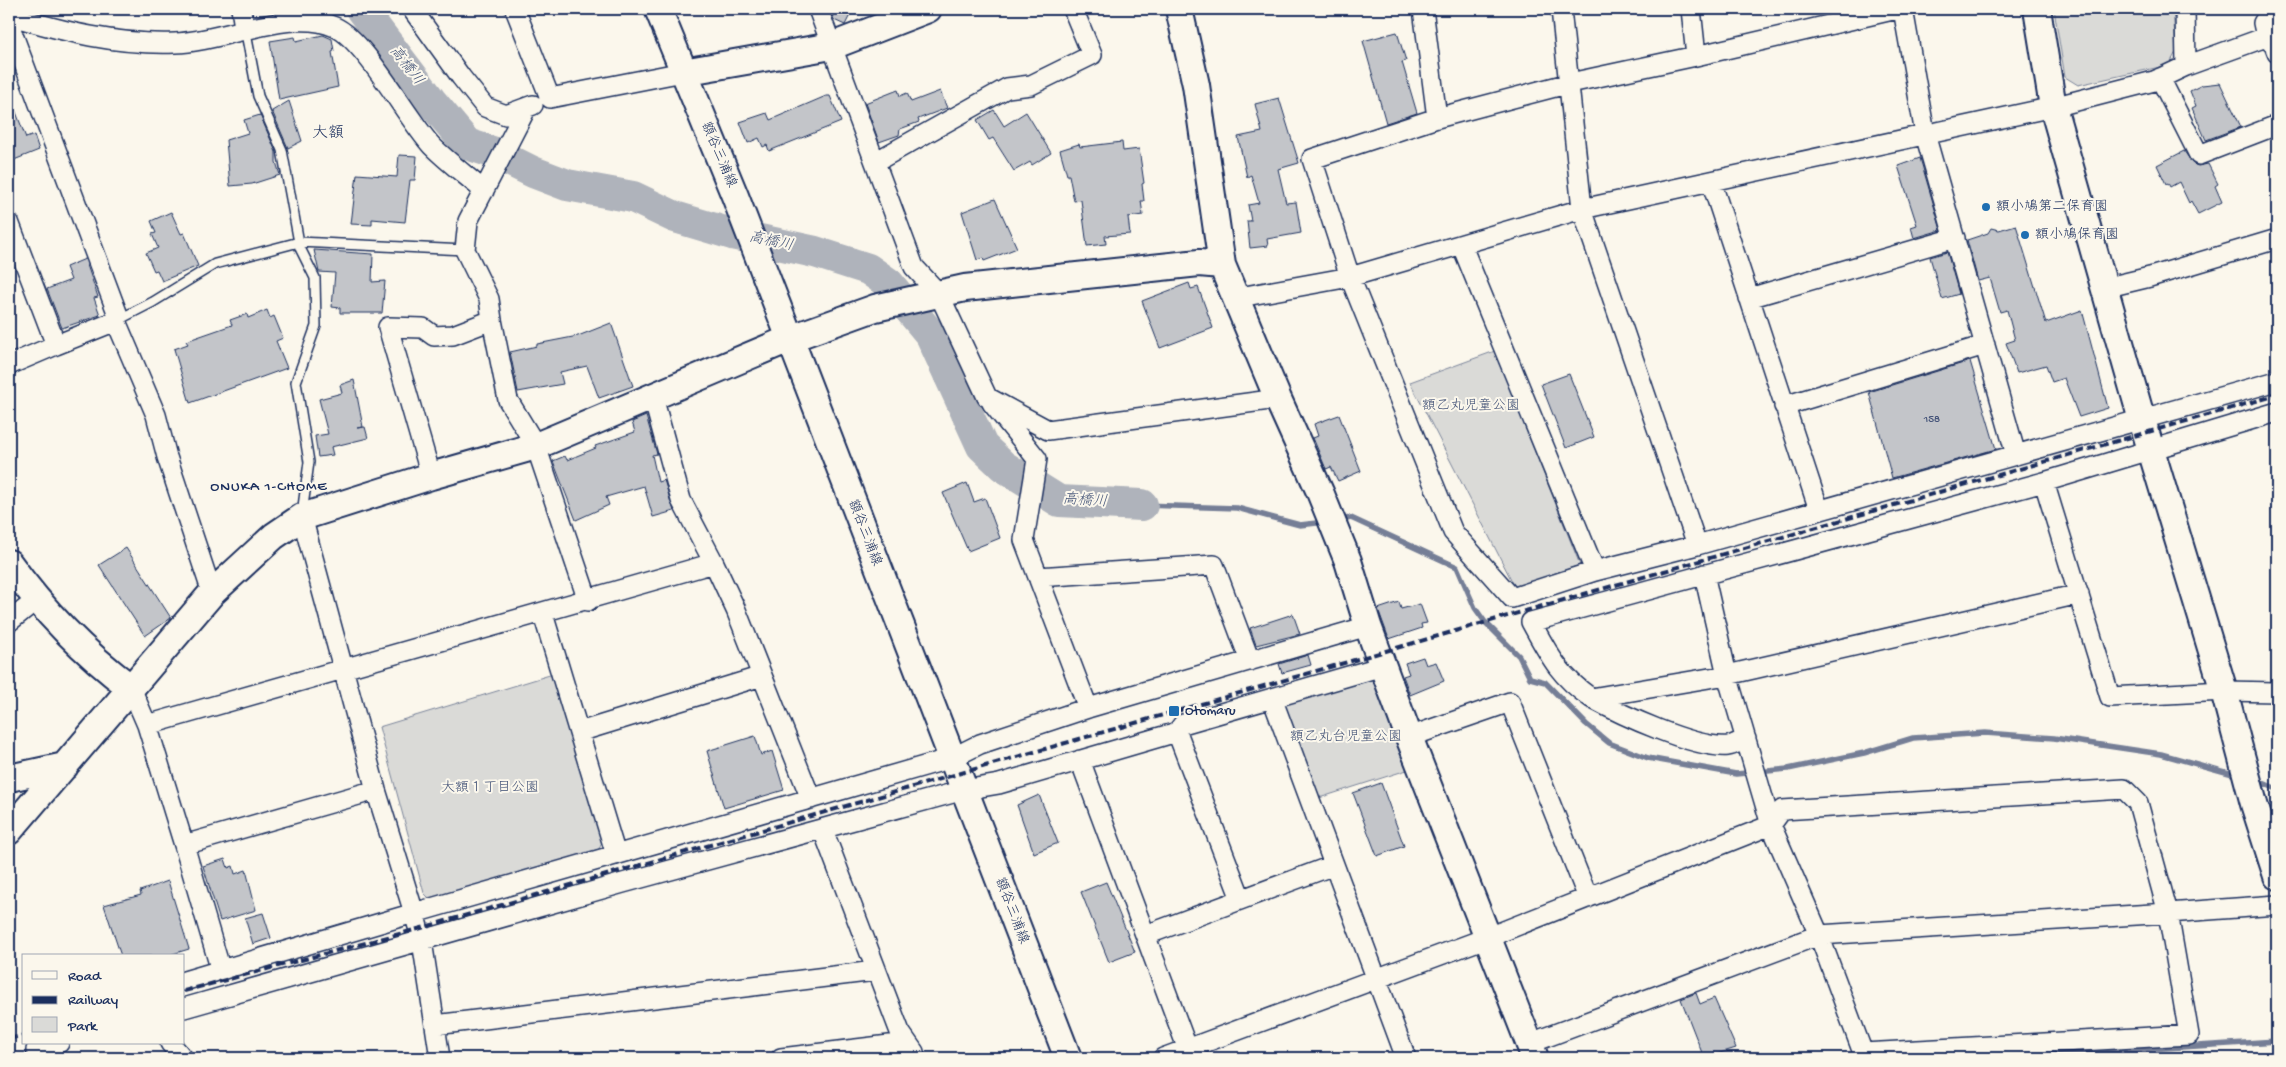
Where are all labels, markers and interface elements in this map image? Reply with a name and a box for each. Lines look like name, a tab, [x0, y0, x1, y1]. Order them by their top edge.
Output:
water label: 高橋川	[385, 42, 428, 89]
street label: 額谷三浦線	[697, 119, 739, 191]
district label: 大額	[312, 124, 344, 144]
place label: 額小鳩第二保育園	[1996, 199, 2108, 216]
marker: 額小鳩第二保育園	[1980, 201, 1992, 213]
place label: 額小鳩保育園	[2035, 227, 2119, 244]
water label: 高橋川	[747, 228, 795, 255]
marker: 額小鳩保育園	[2019, 229, 2031, 241]
park label: 額乙丸児童公園	[1422, 398, 1520, 415]
house number: 158	[1923, 414, 1940, 426]
district label: ONUKA 1-CHOME	[210, 478, 328, 496]
water label: 高橋川	[1062, 489, 1108, 512]
street label: 額谷三浦線	[844, 497, 884, 569]
place label: Otomaru	[1185, 703, 1236, 720]
marker: Otomaru	[1167, 704, 1181, 718]
park label: 額乙丸台児童公園	[1290, 729, 1402, 746]
park label: 大額１丁目公園	[441, 780, 539, 797]
street label: 額谷三浦線	[991, 875, 1031, 947]
legend	[22, 954, 185, 1044]
text: Road	[68, 968, 102, 986]
text: Railway	[68, 992, 119, 1010]
text: Park	[67, 1018, 98, 1036]

